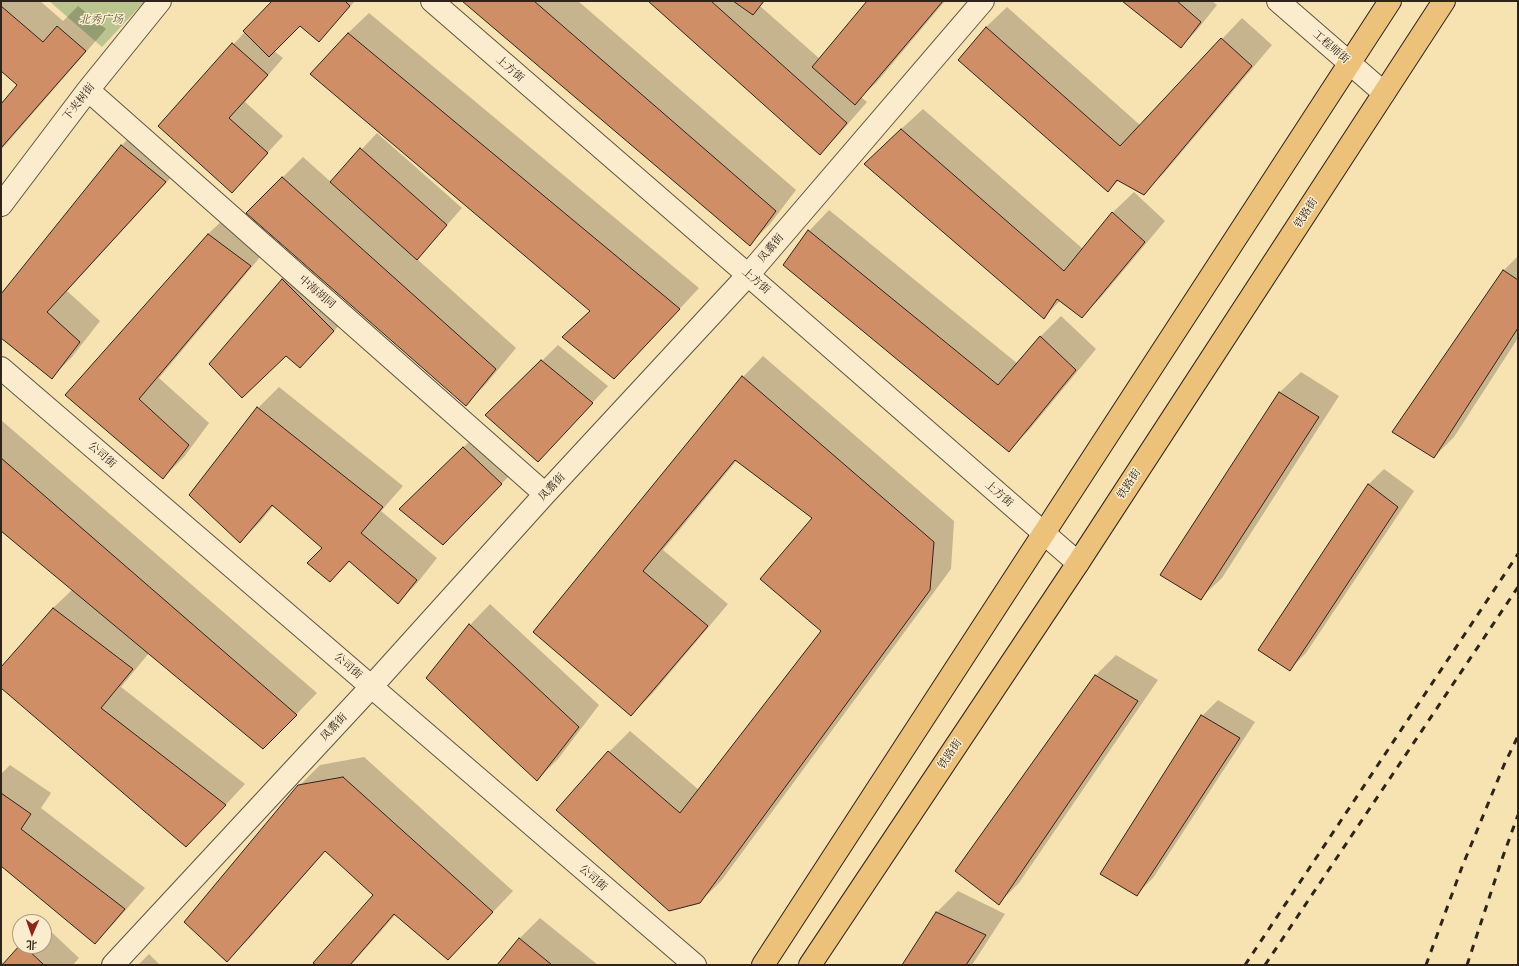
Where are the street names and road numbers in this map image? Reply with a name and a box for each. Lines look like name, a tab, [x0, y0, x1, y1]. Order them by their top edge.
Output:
street label: 工程师街	[1310, 28, 1352, 66]
street label: 上方街	[493, 53, 527, 85]
street label: 下夹树街	[60, 81, 98, 123]
street label: 铁路街	[1291, 196, 1321, 230]
street label: 凤翥街	[755, 231, 787, 265]
street label: 上方街	[739, 265, 773, 297]
street label: 中海胡同	[296, 273, 338, 311]
street label: 公司街	[85, 439, 119, 471]
street label: 铁路街	[1114, 467, 1144, 501]
street label: 凤翥街	[536, 470, 568, 504]
street label: 上方街	[982, 478, 1016, 510]
street label: 公司街	[331, 650, 365, 682]
street label: 凤翥街	[318, 710, 350, 744]
street label: 铁路街	[935, 737, 965, 771]
street label: 公司街	[576, 862, 610, 894]

